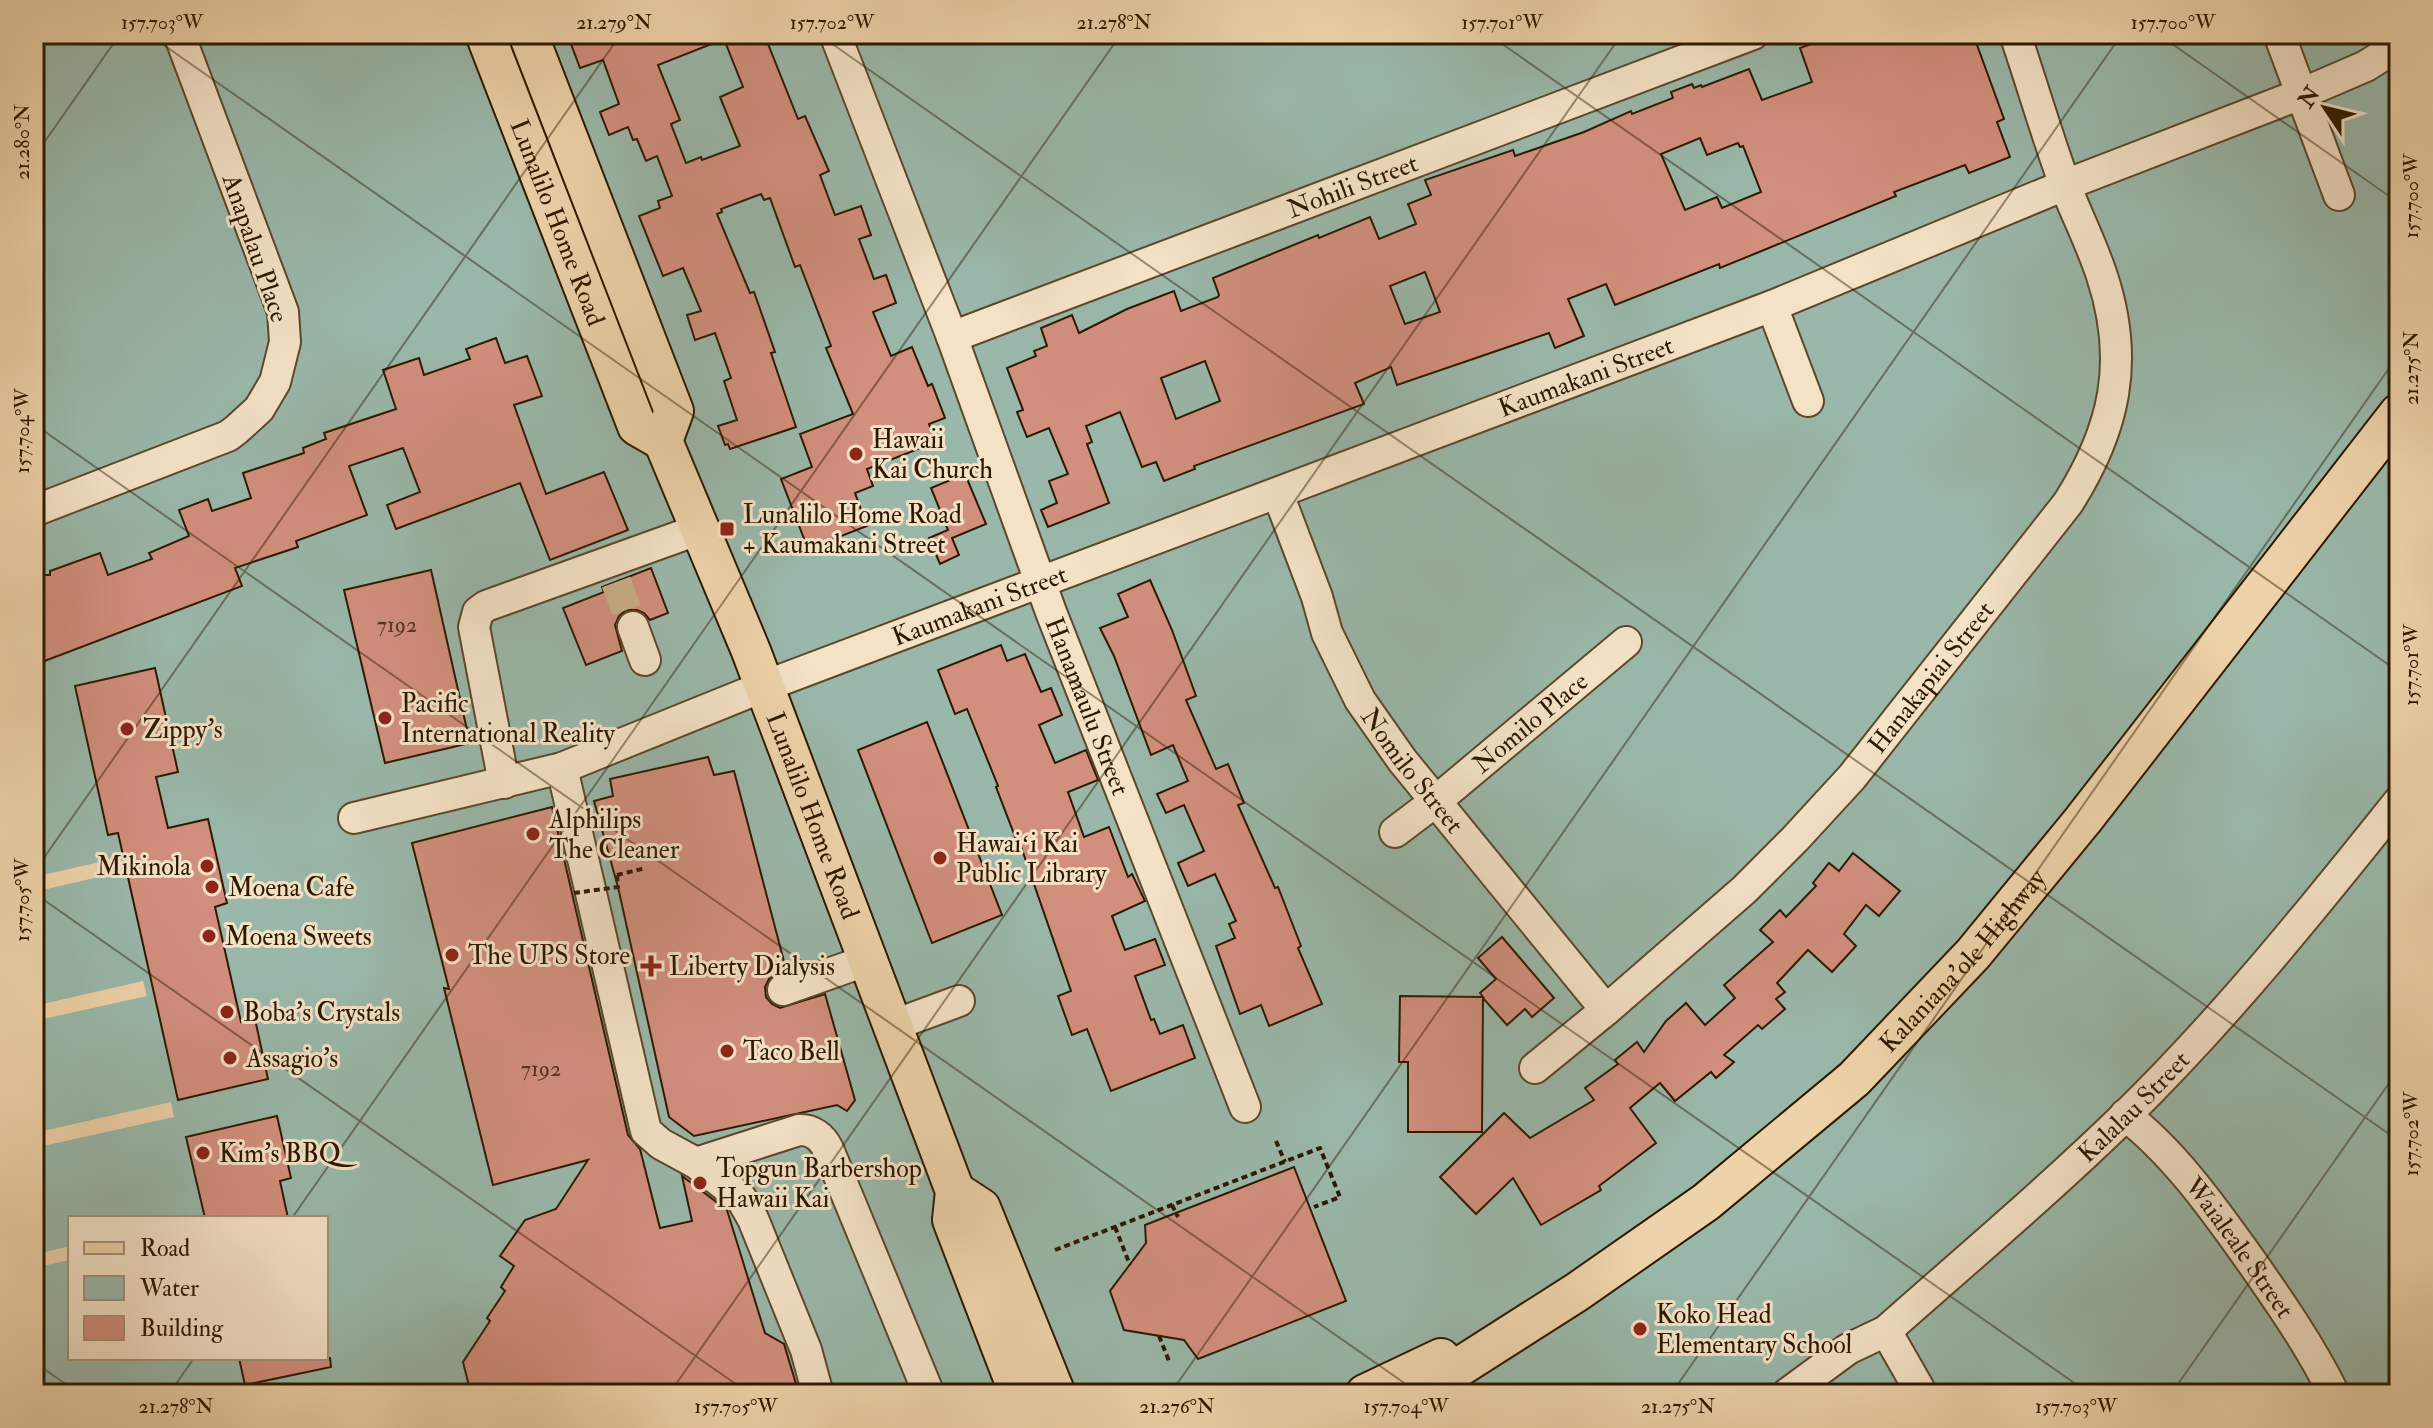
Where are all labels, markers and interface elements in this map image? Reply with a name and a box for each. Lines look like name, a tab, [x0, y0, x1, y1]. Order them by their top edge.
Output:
text: 157.703°W	[121, 10, 204, 35]
text: 21.279°N	[576, 10, 652, 35]
text: 157.702°W	[790, 10, 875, 35]
text: 21.278°N	[1077, 10, 1151, 35]
text: 157.701°W	[1461, 10, 1543, 35]
text: 157.700°W	[2131, 10, 2216, 35]
north arrow	[2285, 68, 2365, 148]
text: N	[2292, 81, 2327, 114]
text: 21.280°N	[10, 104, 35, 180]
street label: Lunalilo Home Road	[503, 115, 612, 331]
street label: Nohili Street	[1283, 147, 1423, 226]
text: 157.700°W	[2399, 153, 2424, 238]
street label: Anapalau Place	[213, 169, 295, 327]
street label: Kaumakani Street	[1494, 330, 1678, 425]
text: 21.275°N	[2399, 331, 2424, 405]
text: 157.704°W	[10, 388, 35, 474]
place label: Hawaii Kai Church	[872, 424, 993, 486]
marker: Hawaii Kai Church	[847, 445, 865, 463]
place label: Lunalilo Home Road + Kaumakani Street	[743, 499, 962, 561]
marker: Lunalilo Home Road + Kaumakani Street	[718, 520, 736, 538]
street label: Kaumakani Street	[888, 558, 1072, 654]
street label: Hanakapiai Street	[1862, 595, 2001, 760]
house number: 7192	[377, 611, 417, 639]
street label: Hanamaulu Street	[1038, 613, 1136, 800]
text: 157.701°W	[2399, 624, 2424, 706]
street label: Nomilo Place	[1466, 666, 1595, 781]
place label: Pacific International Reality	[401, 688, 616, 750]
street label: Nomilo Street	[1354, 702, 1470, 840]
street label: Lunalilo Home Road	[759, 708, 866, 924]
marker: Pacific International Reality	[376, 709, 394, 727]
place label: Zippy's	[143, 714, 223, 747]
marker: Zippy's	[118, 720, 136, 738]
place label: Alphilips The Cleaner	[548, 804, 680, 866]
marker: Alphilips The Cleaner	[524, 825, 542, 843]
place label: Hawaiʻi Kai Public Library	[956, 828, 1107, 890]
marker: Hawaiʻi Kai Public Library	[931, 849, 949, 867]
place label: Mikinola	[96, 851, 191, 883]
marker: Mikinola	[198, 857, 216, 875]
text: 157.705°W	[10, 858, 35, 942]
street label: Kalaniana’ole Highway	[1873, 863, 2053, 1060]
place label: Moena Cafe	[228, 872, 355, 904]
marker: Moena Cafe	[203, 878, 221, 896]
place label: Moena Sweets	[225, 921, 372, 953]
marker: Moena Sweets	[200, 927, 218, 945]
place label: The UPS Store	[468, 940, 630, 972]
marker: The UPS Store	[443, 946, 461, 964]
place label: Liberty Dialysis	[669, 951, 835, 983]
marker: Liberty Dialysis	[640, 955, 662, 977]
place label: Boba's Crystals	[243, 997, 400, 1029]
marker: Boba's Crystals	[218, 1003, 236, 1021]
place label: Taco Bell	[743, 1036, 840, 1068]
marker: Taco Bell	[718, 1042, 736, 1060]
place label: Assagio’s	[245, 1043, 338, 1075]
street label: Kalalau Street	[2071, 1045, 2197, 1170]
marker: Assagio’s	[221, 1049, 239, 1067]
house number: 7192	[521, 1055, 561, 1083]
text: 157.702°W	[2399, 1091, 2424, 1176]
place label: Kim's BBQ	[219, 1138, 357, 1170]
marker: Kim's BBQ	[194, 1144, 212, 1162]
place label: Topgun Barbershop Hawaii Kai	[716, 1153, 922, 1215]
street label: Waialeale Street	[2177, 1170, 2301, 1324]
marker: Topgun Barbershop Hawaii Kai	[691, 1174, 709, 1192]
legend	[68, 1216, 328, 1360]
text: Road	[140, 1233, 190, 1264]
text: Water	[139, 1273, 199, 1304]
place label: Koko Head Elementary School	[1656, 1299, 1853, 1361]
text: Building	[140, 1313, 224, 1344]
marker: Koko Head Elementary School	[1631, 1320, 1649, 1338]
text: 21.278°N	[139, 1394, 213, 1419]
text: 157.705°W	[694, 1394, 778, 1419]
text: 21.276°N	[1139, 1394, 1215, 1419]
text: 157.704°W	[1363, 1394, 1449, 1419]
text: 21.275°N	[1641, 1394, 1715, 1419]
text: 157.703°W	[2035, 1394, 2118, 1419]

